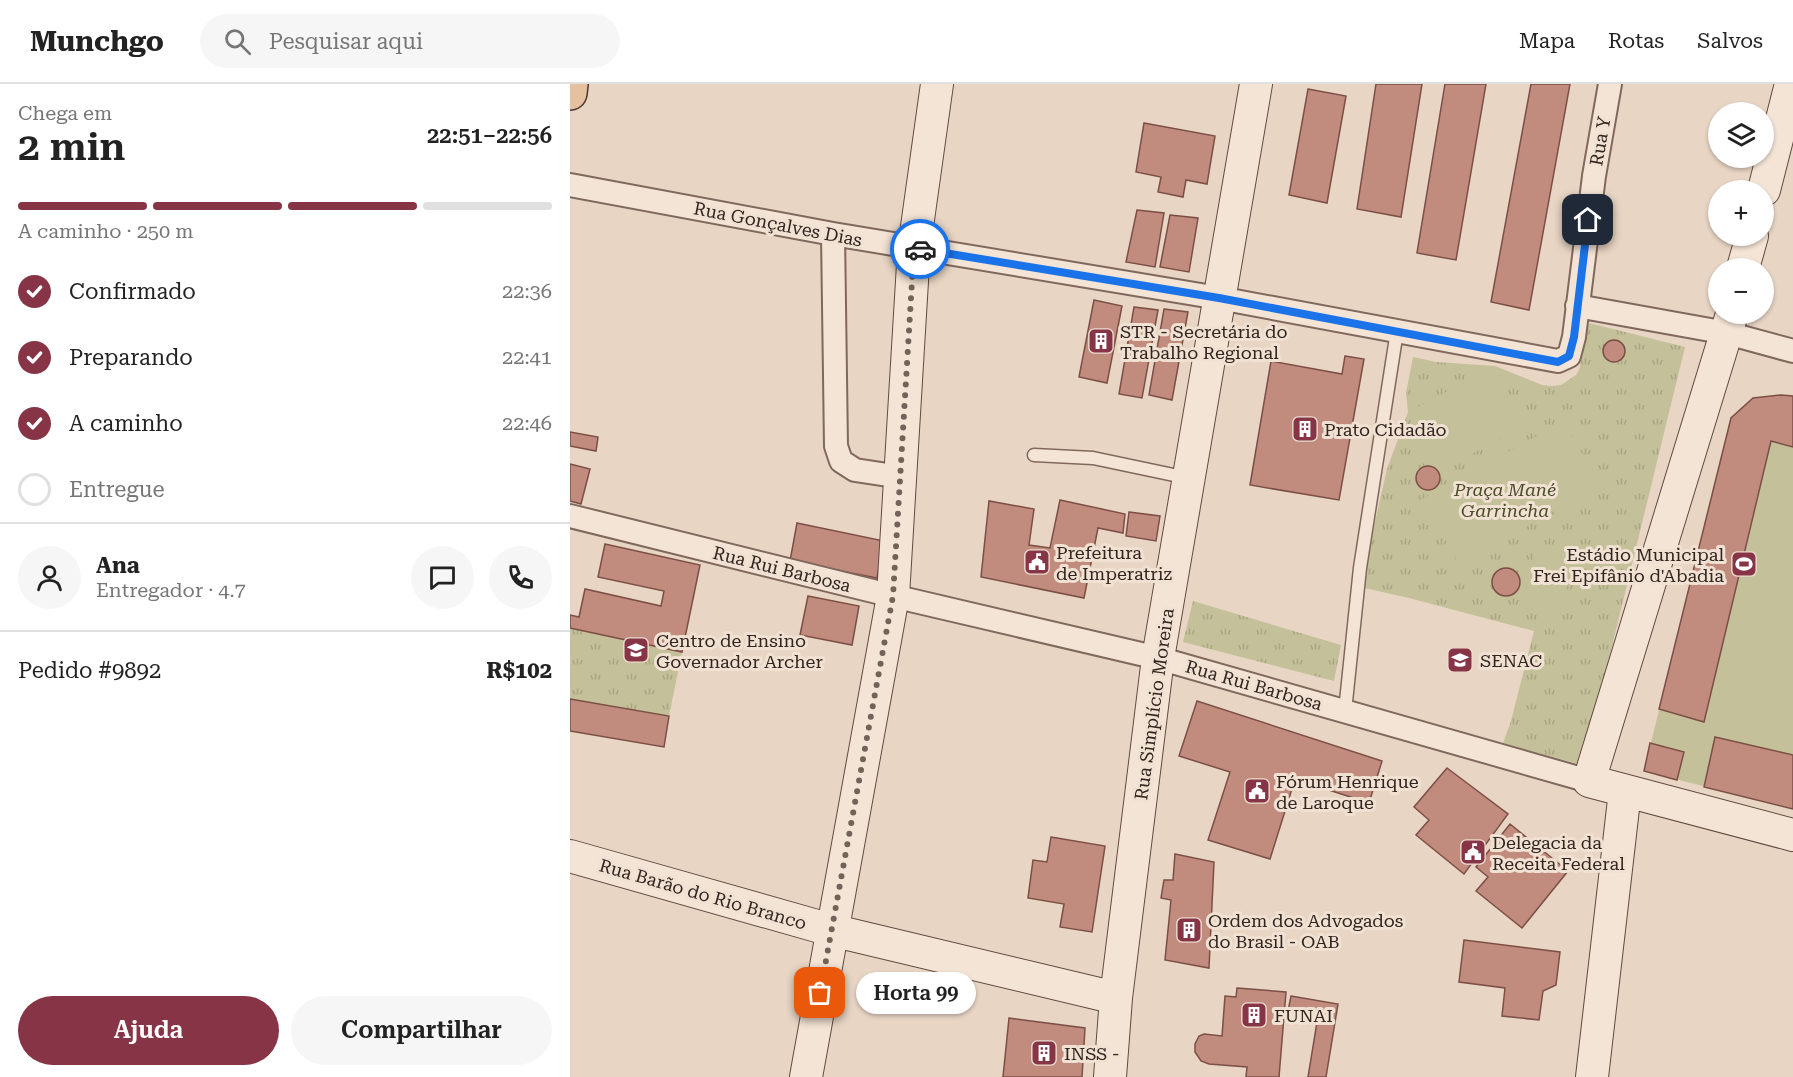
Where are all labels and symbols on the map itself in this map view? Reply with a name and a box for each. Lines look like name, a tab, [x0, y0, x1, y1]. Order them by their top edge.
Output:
street label: Rua Y	[1585, 114, 1615, 167]
pin	[1562, 194, 1613, 245]
street label: Rua Gonçalves Dias	[692, 197, 864, 251]
courier	[890, 219, 950, 279]
place label: STR - Secretária do Trabalho Regional	[1120, 321, 1288, 363]
building icon: STR - Secretária do Trabalho Regional	[1086, 326, 1116, 356]
building icon: Prato Cidadão	[1290, 414, 1320, 444]
place label: Prato Cidadão	[1324, 419, 1447, 440]
park label: Praça Mané Garrincha	[1453, 479, 1556, 521]
street label: Rua Rui Barbosa	[711, 542, 853, 596]
place label: Prefeitura de Imperatriz	[1056, 542, 1172, 584]
place label: Estádio Municipal Frei Epifânio d'Abadia	[1533, 544, 1724, 586]
public building icon: Prefeitura de Imperatriz	[1022, 547, 1052, 577]
sports icon: Estádio Municipal Frei Epifânio d'Abadia	[1729, 549, 1759, 579]
street label: Rua Simplício Moreira	[1130, 607, 1178, 801]
place label: Centro de Ensino Governador Archer	[656, 630, 823, 672]
school or university icon: Centro de Ensino Governador Archer	[621, 635, 651, 665]
school or university icon: SENAC	[1445, 645, 1475, 675]
place label: SENAC	[1480, 650, 1542, 671]
street label: Rua Rui Barbosa	[1183, 655, 1325, 715]
place label: Fórum Henrique de Laroque	[1276, 771, 1419, 813]
public building icon: Fórum Henrique de Laroque	[1242, 776, 1272, 806]
place label: Delegacia da Receita Federal	[1492, 832, 1625, 874]
public building icon: Delegacia da Receita Federal	[1458, 837, 1488, 867]
street label: Rua Barão do Rio Branco	[597, 854, 809, 934]
place label: Ordem dos Advogados do Brasil - OAB	[1208, 910, 1403, 952]
building icon: Ordem dos Advogados do Brasil - OAB	[1174, 915, 1204, 945]
pin	[794, 967, 845, 1018]
callout: Horta 99	[856, 972, 976, 1014]
building icon: FUNAI	[1239, 1000, 1269, 1030]
place label: FUNAI	[1274, 1005, 1333, 1026]
building icon: INSS -	[1029, 1038, 1059, 1068]
place label: INSS -	[1064, 1043, 1120, 1064]

